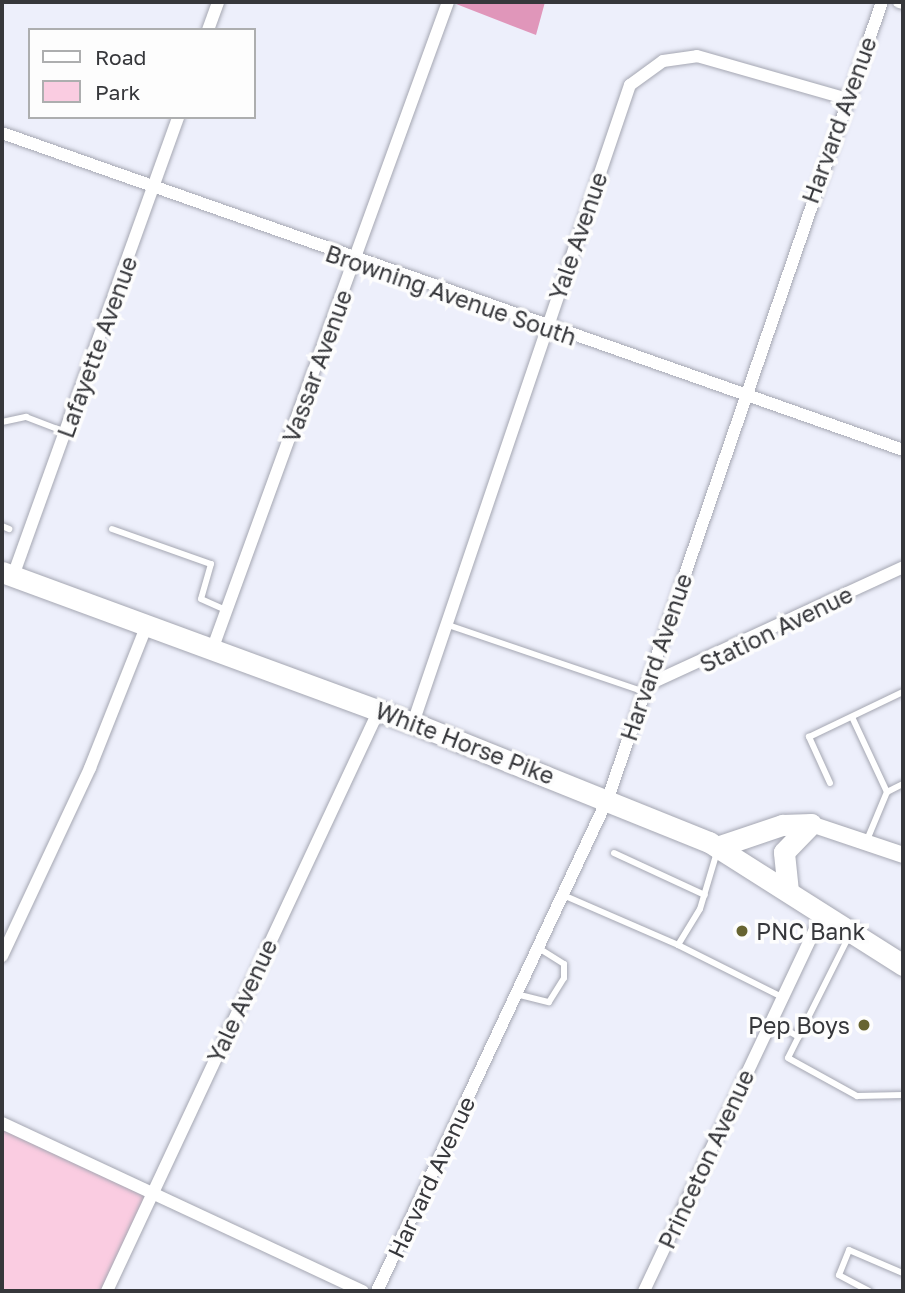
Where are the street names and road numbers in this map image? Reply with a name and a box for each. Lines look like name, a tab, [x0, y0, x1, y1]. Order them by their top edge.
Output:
street label: Harvard Avenue	[796, 33, 882, 207]
street label: Yale Avenue	[543, 168, 613, 304]
street label: Browning Avenue South	[322, 239, 580, 351]
street label: Lafayette Avenue	[51, 253, 143, 441]
street label: Vassar Avenue	[277, 286, 357, 446]
street label: Harvard Avenue	[614, 570, 698, 744]
street label: Station Avenue	[695, 580, 857, 678]
street label: White Horse Pike	[372, 696, 558, 790]
street label: Yale Avenue	[201, 935, 283, 1067]
street label: Princeton Avenue	[652, 1065, 760, 1253]
street label: Harvard Avenue	[381, 1092, 481, 1262]

